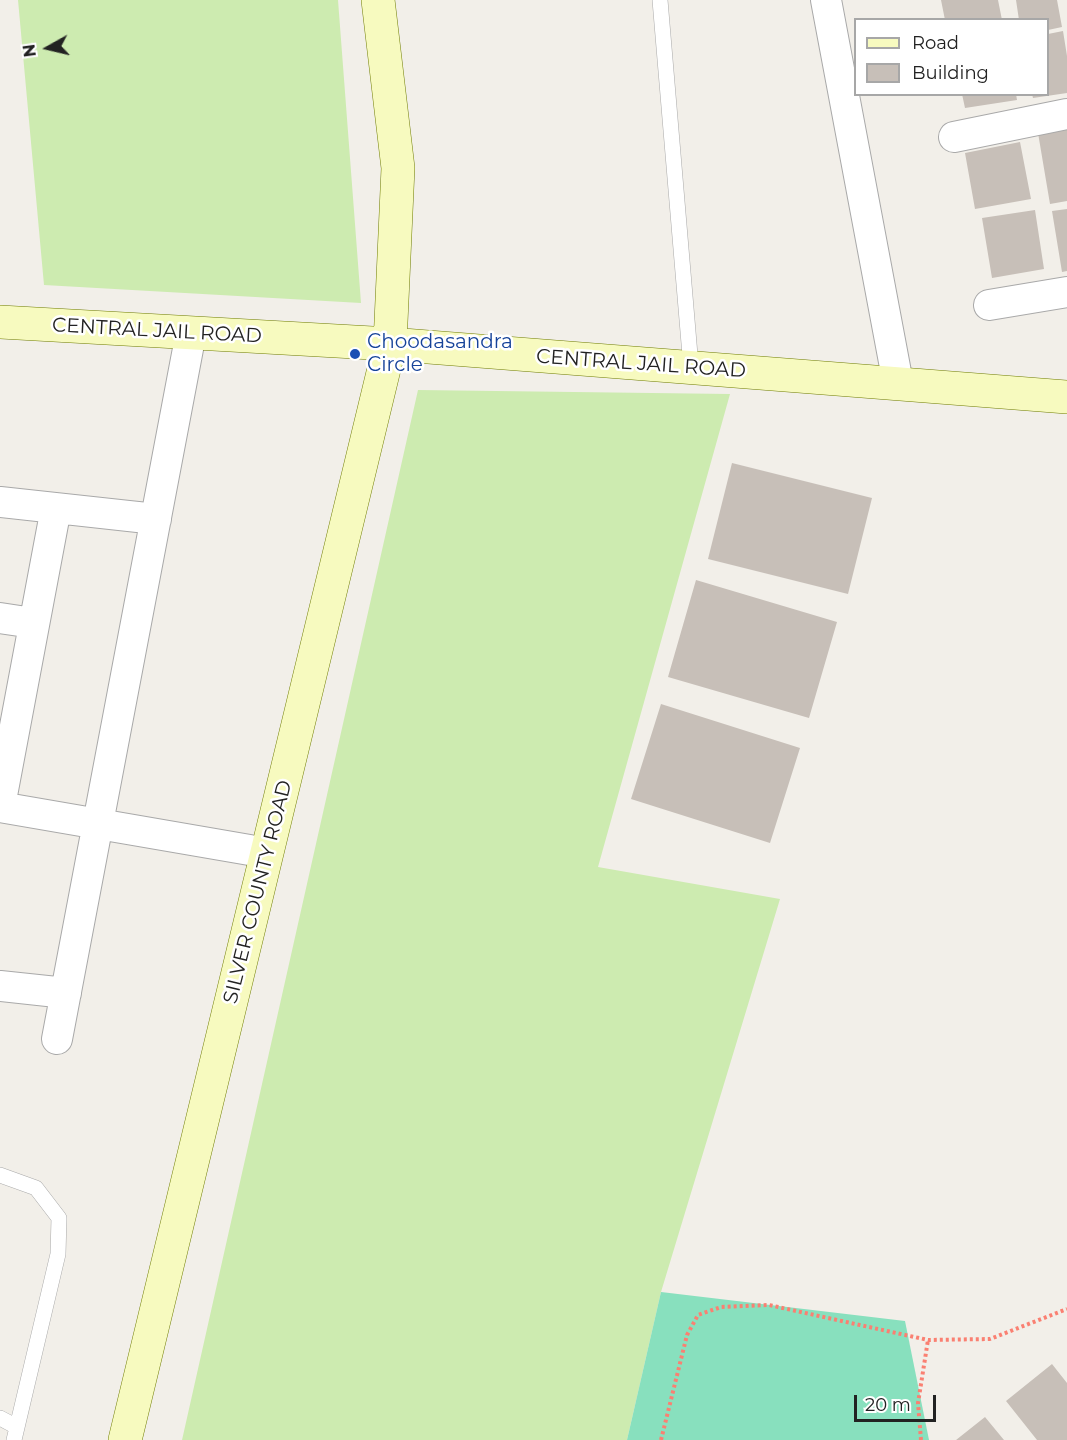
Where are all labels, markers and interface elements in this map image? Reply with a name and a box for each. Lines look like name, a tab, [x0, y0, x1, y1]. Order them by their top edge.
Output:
north arrow	[18, 18, 78, 78]
legend	[854, 18, 1049, 96]
text: Road	[912, 32, 959, 54]
text: N	[19, 43, 40, 58]
text: Building	[912, 62, 989, 84]
street label: CENTRAL JAIL ROAD	[51, 314, 263, 348]
place label: Choodasandra Circle	[367, 330, 513, 377]
street label: CENTRAL JAIL ROAD	[535, 345, 747, 383]
marker: Choodasandra Circle	[348, 347, 362, 361]
street label: SILVER COUNTY ROAD	[219, 778, 297, 1006]
scale bar	[857, 1383, 940, 1421]
text: 20 m	[865, 1394, 911, 1416]

